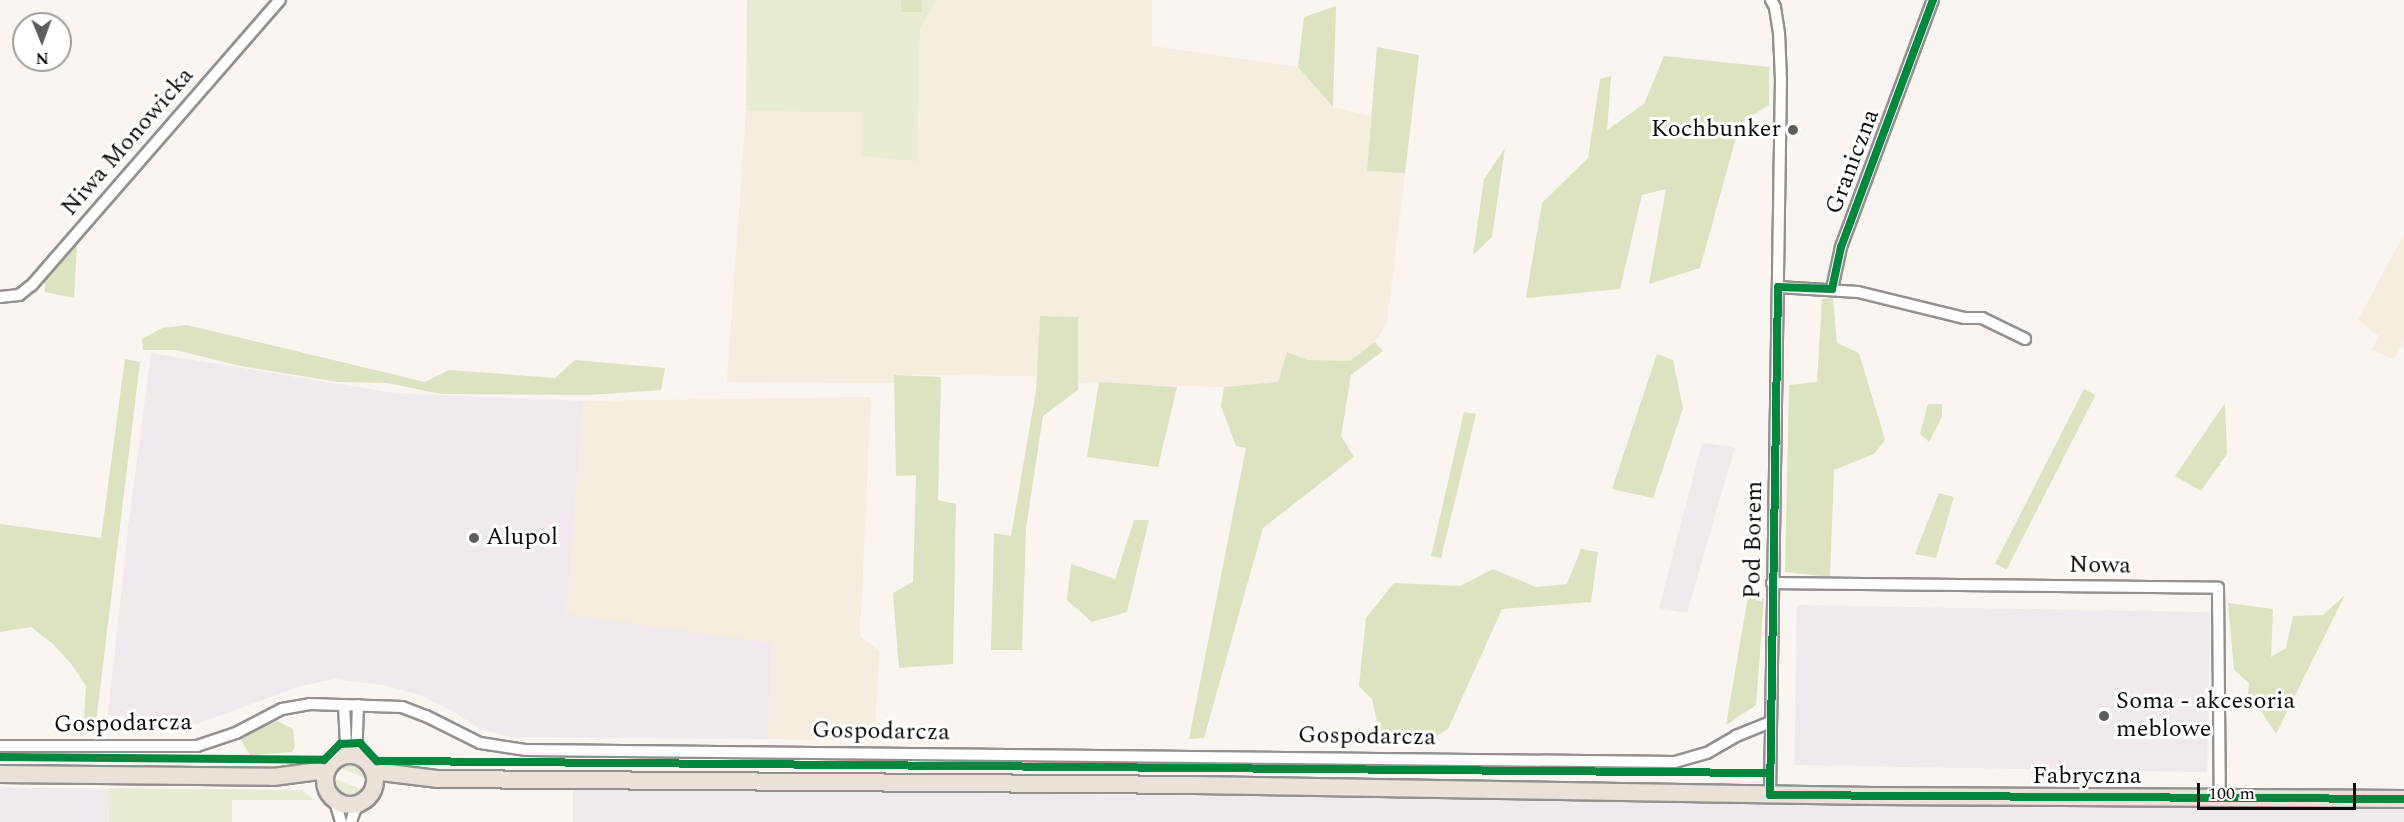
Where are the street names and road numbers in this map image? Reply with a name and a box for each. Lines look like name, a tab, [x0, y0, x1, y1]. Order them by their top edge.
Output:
street label: Niwa Monowicka	[56, 62, 200, 222]
street label: Graniczna	[1820, 106, 1886, 218]
street label: Pod Borem	[1739, 481, 1769, 599]
street label: Nowa	[2069, 551, 2131, 581]
street label: Gospodarcza	[54, 708, 192, 740]
street label: Gospodarcza	[812, 716, 950, 748]
street label: Gospodarcza	[1298, 721, 1436, 753]
street label: Fabryczna	[2032, 763, 2142, 791]

